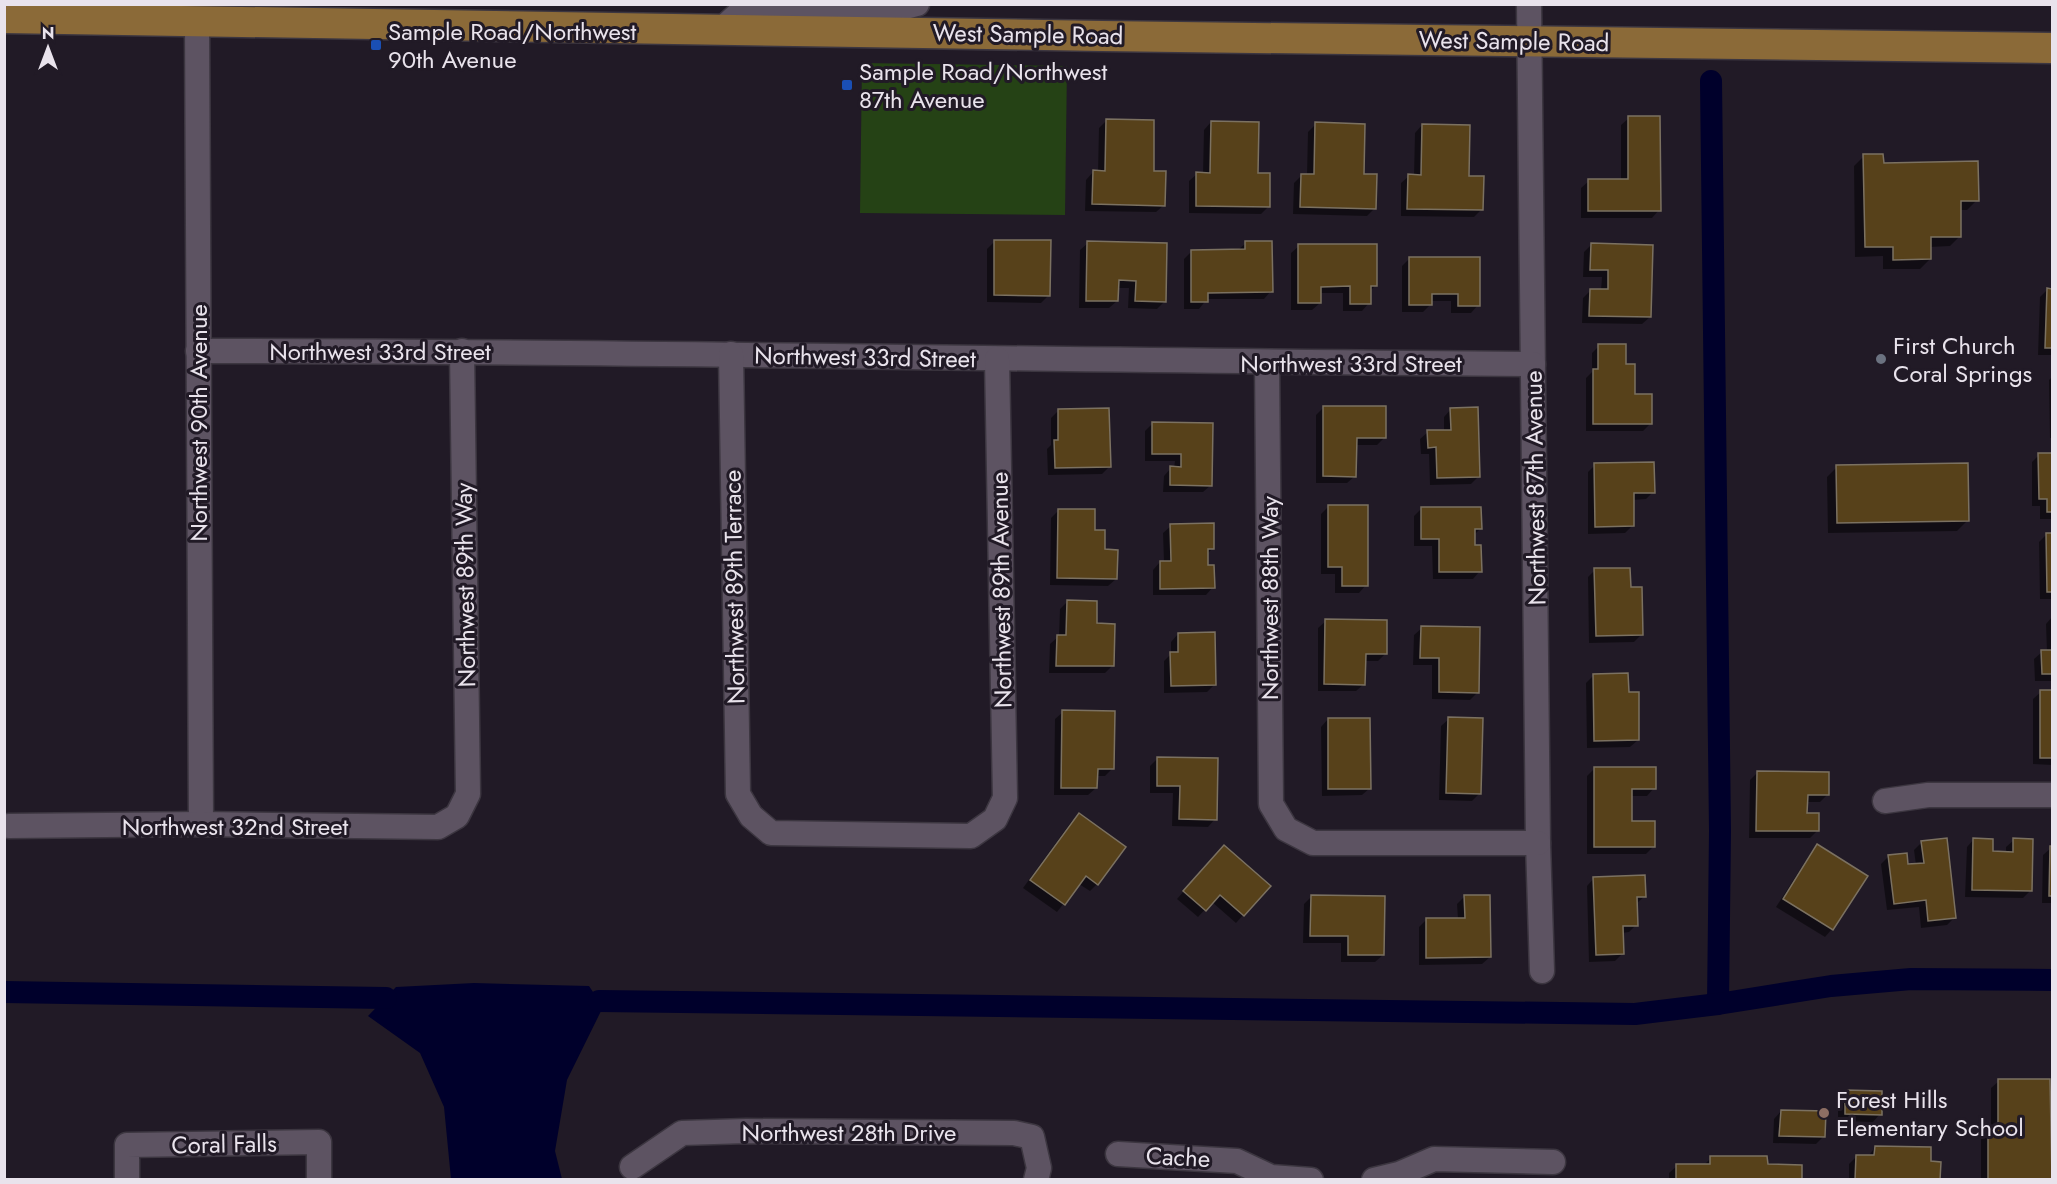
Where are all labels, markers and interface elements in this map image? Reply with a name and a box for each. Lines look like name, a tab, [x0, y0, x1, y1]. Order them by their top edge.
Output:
place label: Sample Road/Northwest 90th Avenue	[388, 14, 636, 77]
street label: West Sample Road	[932, 15, 1124, 53]
north arrow	[18, 18, 78, 78]
text: N	[42, 22, 54, 45]
street label: West Sample Road	[1418, 22, 1610, 60]
marker: Sample Road/Northwest 90th Avenue	[369, 38, 383, 52]
place label: Sample Road/Northwest 87th Avenue	[859, 54, 1107, 117]
marker: Sample Road/Northwest 87th Avenue	[840, 78, 854, 92]
street label: Northwest 90th Avenue	[181, 304, 216, 542]
place label: First Church Coral Springs	[1893, 328, 2032, 391]
street label: Northwest 33rd Street	[269, 334, 491, 369]
street label: Northwest 33rd Street	[754, 338, 976, 376]
street label: Northwest 33rd Street	[1240, 346, 1462, 381]
marker: First Church Coral Springs	[1874, 352, 1888, 366]
street label: Northwest 87th Avenue	[1515, 370, 1555, 606]
street label: Northwest 89th Terrace	[714, 469, 754, 705]
street label: Northwest 89th Avenue	[981, 472, 1021, 708]
street label: Northwest 89th Way	[446, 482, 484, 688]
street label: Northwest 88th Way	[1252, 495, 1287, 700]
street label: Northwest 32nd Street	[122, 809, 349, 844]
place label: Forest Hills Elementary School	[1836, 1082, 2024, 1145]
marker: Forest Hills Elementary School	[1817, 1106, 1831, 1120]
street label: Northwest 28th Drive	[742, 1115, 956, 1150]
street label: Coral Falls	[171, 1126, 277, 1162]
street label: Cache	[1145, 1138, 1211, 1176]

